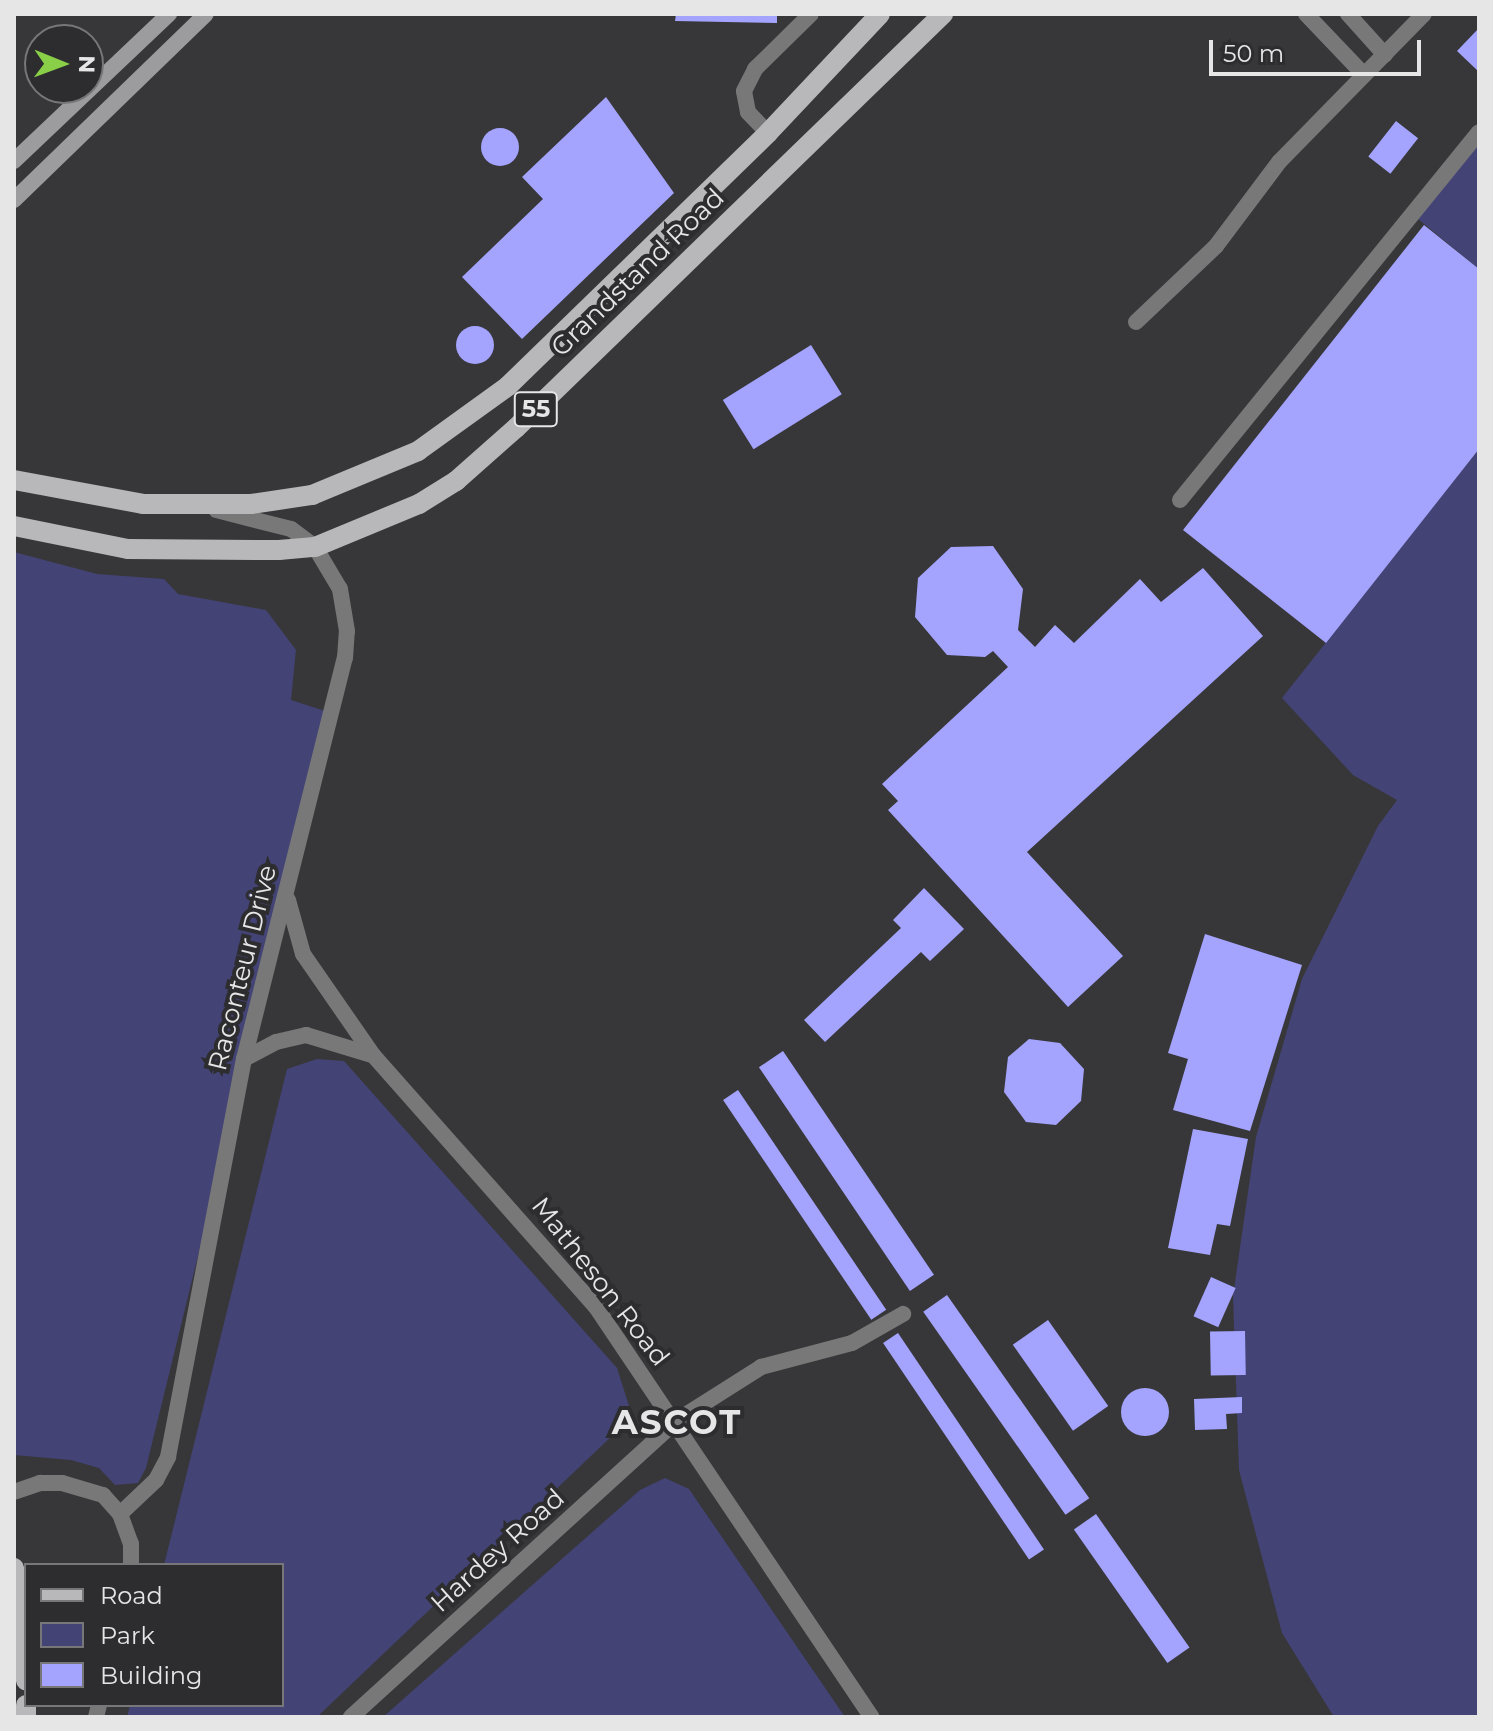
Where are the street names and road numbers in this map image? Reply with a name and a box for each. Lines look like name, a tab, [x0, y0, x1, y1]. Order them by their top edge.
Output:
street label: Grandstand Road	[545, 183, 731, 363]
road number: 55	[512, 389, 560, 429]
street label: Raconteur Drive	[202, 862, 284, 1074]
street label: Matheson Road	[524, 1191, 676, 1373]
street label: Hardey Road	[425, 1483, 571, 1619]

